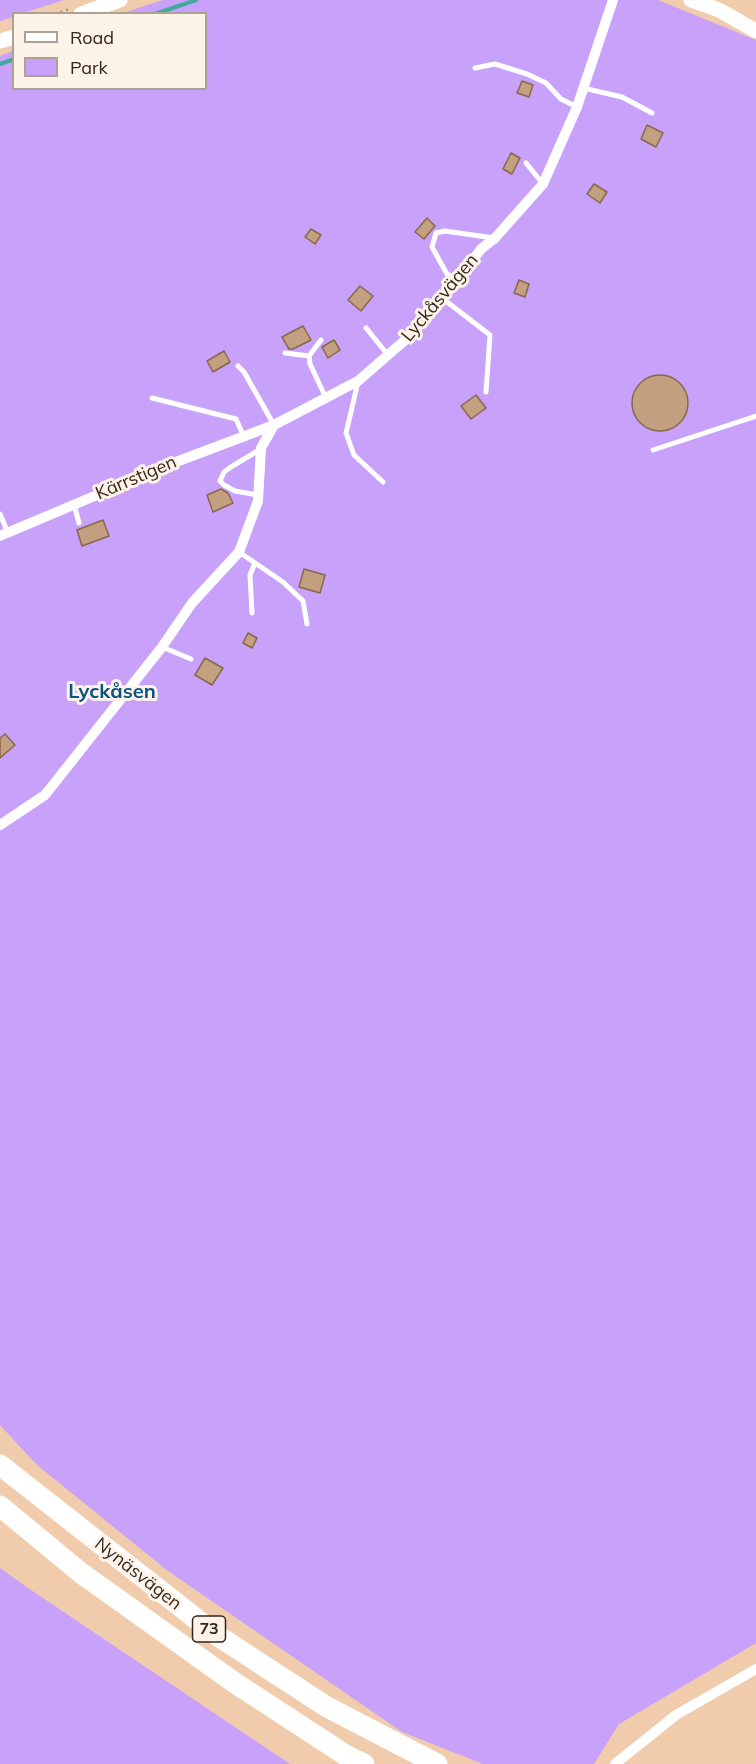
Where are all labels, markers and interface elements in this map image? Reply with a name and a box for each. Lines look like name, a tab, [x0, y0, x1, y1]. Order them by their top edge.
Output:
legend	[12, 12, 207, 90]
text: Road	[70, 26, 114, 49]
text: Park	[70, 56, 108, 79]
street label: Lyckåsvägen	[397, 250, 483, 346]
street label: Kärrstigen	[92, 451, 180, 505]
district label: Lyckåsen	[68, 680, 156, 704]
street label: Nynäsvägen	[90, 1533, 186, 1615]
road number: 73	[192, 1616, 226, 1642]

